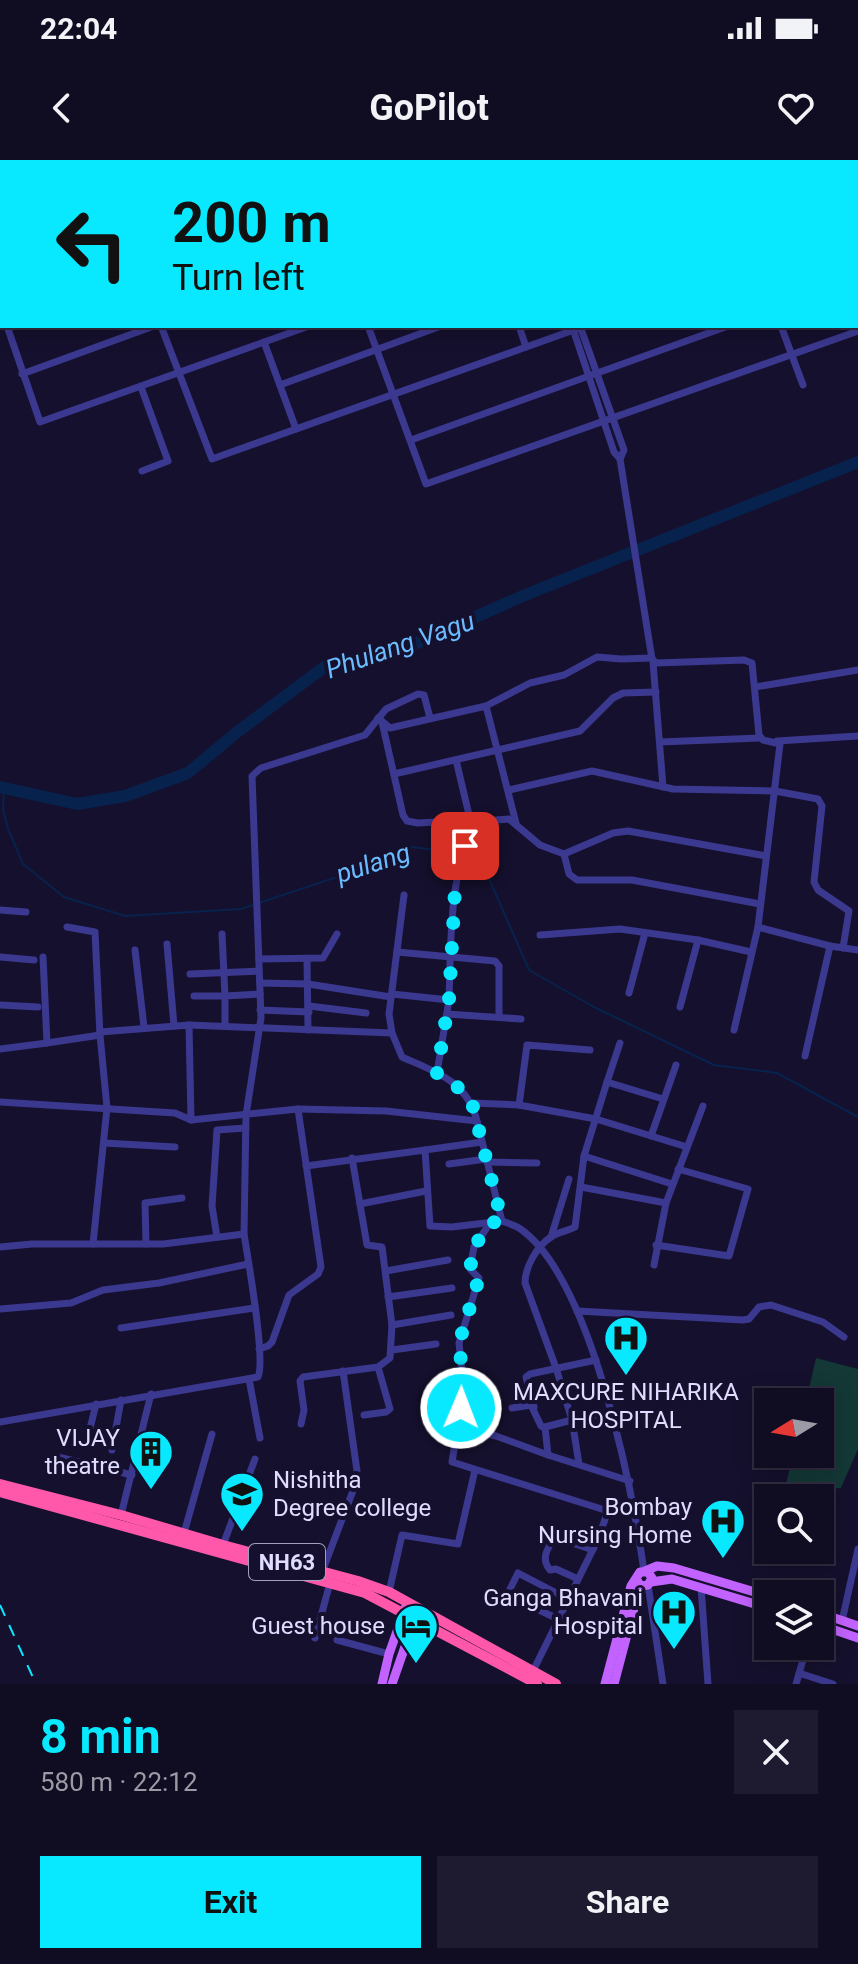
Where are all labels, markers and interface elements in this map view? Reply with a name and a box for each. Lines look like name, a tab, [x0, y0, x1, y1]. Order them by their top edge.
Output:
text: 22:04	[40, 11, 117, 46]
icon: back	[40, 86, 84, 130]
icon: heart	[774, 86, 818, 130]
text: GoPilot	[369, 87, 489, 129]
text: 200 m	[172, 190, 331, 256]
icon: left	[40, 192, 144, 296]
text: Turn left	[172, 257, 305, 299]
water label: Phulang Vagu	[322, 606, 478, 684]
pin	[431, 812, 499, 880]
icon: arrive	[443, 824, 487, 868]
water label: pulang	[331, 837, 414, 889]
hospital icon: MAXCURE NIHARIKA HOSPITAL	[602, 1314, 650, 1377]
position arrow	[419, 1366, 503, 1450]
place label: MAXCURE NIHARIKA HOSPITAL	[513, 1378, 739, 1434]
north arrow	[754, 1388, 834, 1468]
map controls	[754, 1388, 834, 1660]
place label: VIJAY theatre	[45, 1424, 121, 1480]
building icon: VIJAY theatre	[127, 1428, 175, 1491]
place label: Nishitha Degree college	[273, 1466, 431, 1522]
school or university icon: Nishitha Degree college	[218, 1470, 266, 1533]
button: search	[754, 1484, 834, 1564]
place label: Bombay Nursing Home	[538, 1493, 693, 1549]
hospital icon: Bombay Nursing Home	[699, 1497, 747, 1560]
road number: NH63	[249, 1544, 325, 1580]
button: layers	[754, 1580, 834, 1660]
place label: Ganga Bhavani Hospital	[483, 1584, 643, 1640]
hospital icon: Ganga Bhavani Hospital	[650, 1588, 698, 1651]
hotel icon: Guest house	[392, 1602, 440, 1665]
place label: Guest house	[251, 1612, 385, 1640]
text: 8 min	[40, 1708, 161, 1765]
button: close	[734, 1710, 818, 1794]
text: 580 m · 22:12	[40, 1767, 198, 1797]
button: Exit	[40, 1856, 421, 1948]
button: Share	[437, 1856, 818, 1948]

